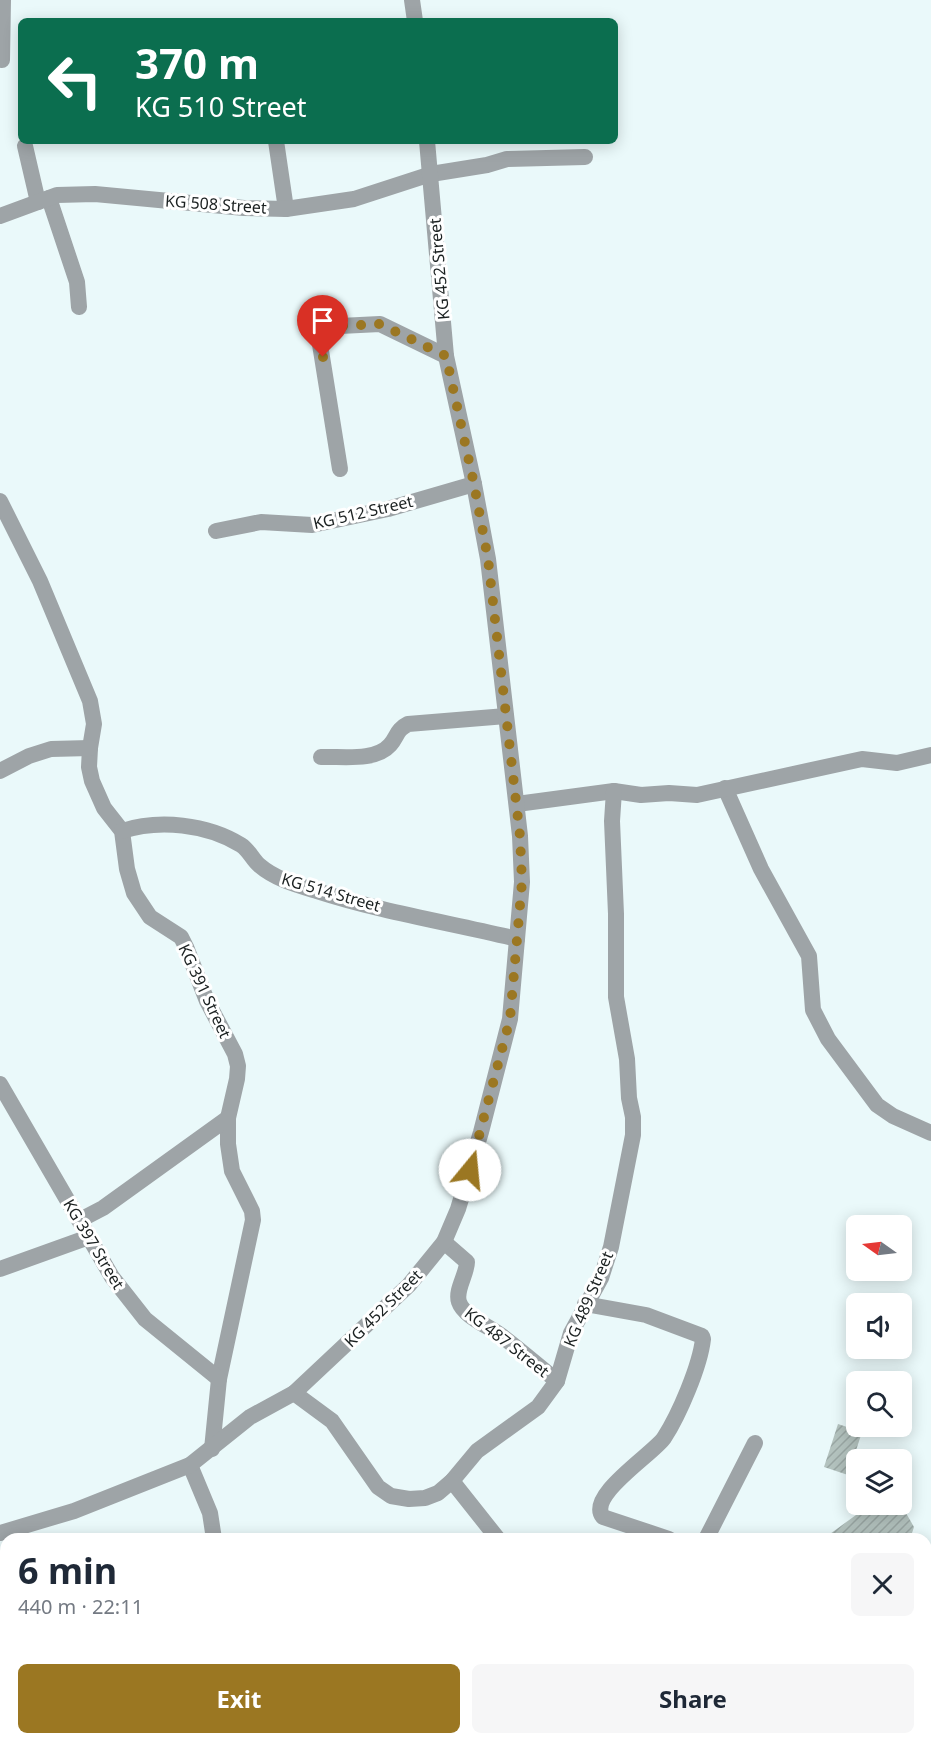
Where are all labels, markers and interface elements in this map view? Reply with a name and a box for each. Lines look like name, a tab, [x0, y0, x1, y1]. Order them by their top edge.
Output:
text: 370 m	[135, 34, 259, 91]
icon: left	[36, 42, 114, 120]
text: KG 510 Street	[135, 88, 307, 125]
street label: KG 508 Street	[165, 189, 268, 219]
street label: KG 452 Street	[424, 217, 454, 321]
pin	[297, 295, 348, 357]
icon: arrive	[306, 304, 339, 337]
street label: KG 512 Street	[311, 490, 415, 534]
street label: KG 514 Street	[279, 867, 383, 917]
street label: KG 391 Street	[174, 940, 237, 1042]
position arrow	[438, 1138, 502, 1202]
street label: KG 397 Street	[58, 1195, 130, 1293]
north arrow	[846, 1215, 912, 1281]
map controls	[846, 1215, 912, 1515]
street label: KG 489 Street	[558, 1248, 618, 1350]
street label: KG 452 Street	[339, 1264, 427, 1352]
button: sound	[846, 1293, 912, 1359]
street label: KG 487 Street	[460, 1302, 554, 1382]
button: search	[846, 1371, 912, 1437]
button: layers	[846, 1449, 912, 1515]
text: 6 min	[18, 1546, 117, 1595]
button: close	[851, 1553, 914, 1616]
text: 440 m · 22:11	[18, 1593, 143, 1620]
button: Exit	[18, 1664, 460, 1733]
button: Share	[472, 1664, 914, 1733]

